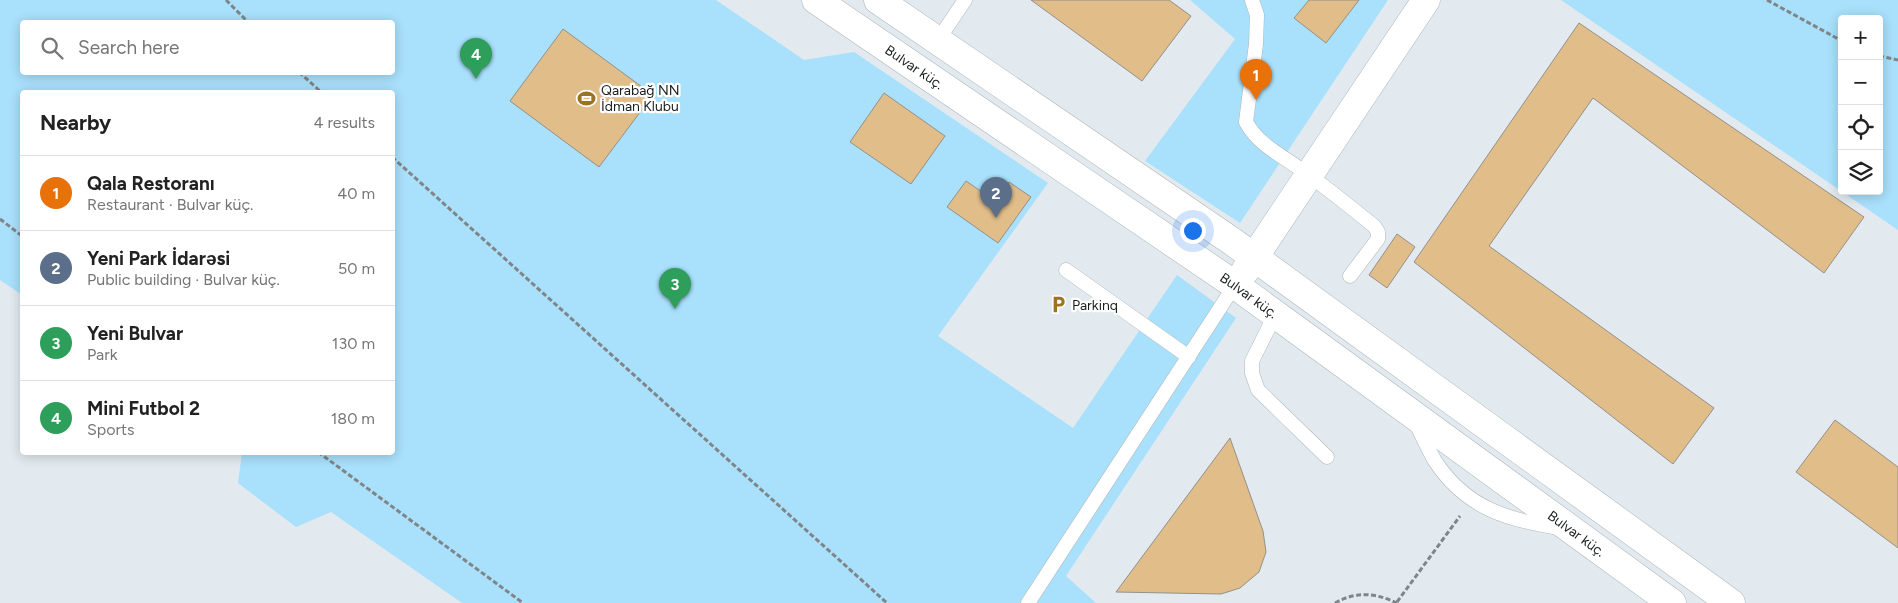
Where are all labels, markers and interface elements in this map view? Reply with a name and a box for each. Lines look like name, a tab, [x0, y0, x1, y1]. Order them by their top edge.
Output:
map controls	[1838, 15, 1883, 195]
button: +	[1838, 15, 1883, 60]
search box	[20, 20, 395, 75]
icon: search	[38, 34, 66, 62]
text: Search here	[78, 36, 180, 59]
pin: 4	[460, 38, 492, 79]
street label: Bulvar küç.	[882, 41, 947, 93]
pin: 1	[1240, 59, 1272, 100]
button: −	[1838, 60, 1883, 105]
place label: Qarabağ NN İdman Klubu	[601, 82, 680, 115]
sports icon: Qarabağ NN İdman Klubu	[577, 88, 597, 108]
button: locate	[1838, 105, 1883, 150]
text: Nearby	[40, 110, 111, 135]
text: 4 results	[314, 113, 375, 132]
button: layers	[1838, 150, 1883, 195]
text: Qala Restoranı	[87, 172, 215, 195]
pin: 2	[980, 177, 1012, 218]
text: 1	[53, 184, 59, 203]
text: 40 m	[337, 184, 375, 203]
text: Restaurant · Bulvar küç.	[87, 195, 253, 214]
your location	[1180, 218, 1206, 244]
text: Yeni Park İdarəsi	[87, 247, 230, 270]
text: 2	[51, 259, 61, 278]
text: 50 m	[338, 259, 375, 278]
pin: 3	[659, 268, 691, 309]
street label: Bulvar küç.	[1216, 269, 1281, 322]
text: Public building · Bulvar küç.	[87, 270, 280, 289]
parking icon: Parkinq	[1048, 295, 1068, 315]
place label: Parkinq	[1072, 297, 1118, 314]
text: Yeni Bulvar	[87, 322, 183, 345]
text: 3	[52, 334, 60, 353]
text: 130 m	[332, 334, 375, 353]
text: Park	[87, 345, 117, 364]
text: Mini Futbol 2	[87, 397, 200, 420]
text: 4	[51, 409, 61, 428]
text: 180 m	[331, 409, 375, 428]
text: Sports	[87, 420, 134, 439]
street label: Bulvar küç.	[1544, 507, 1608, 561]

